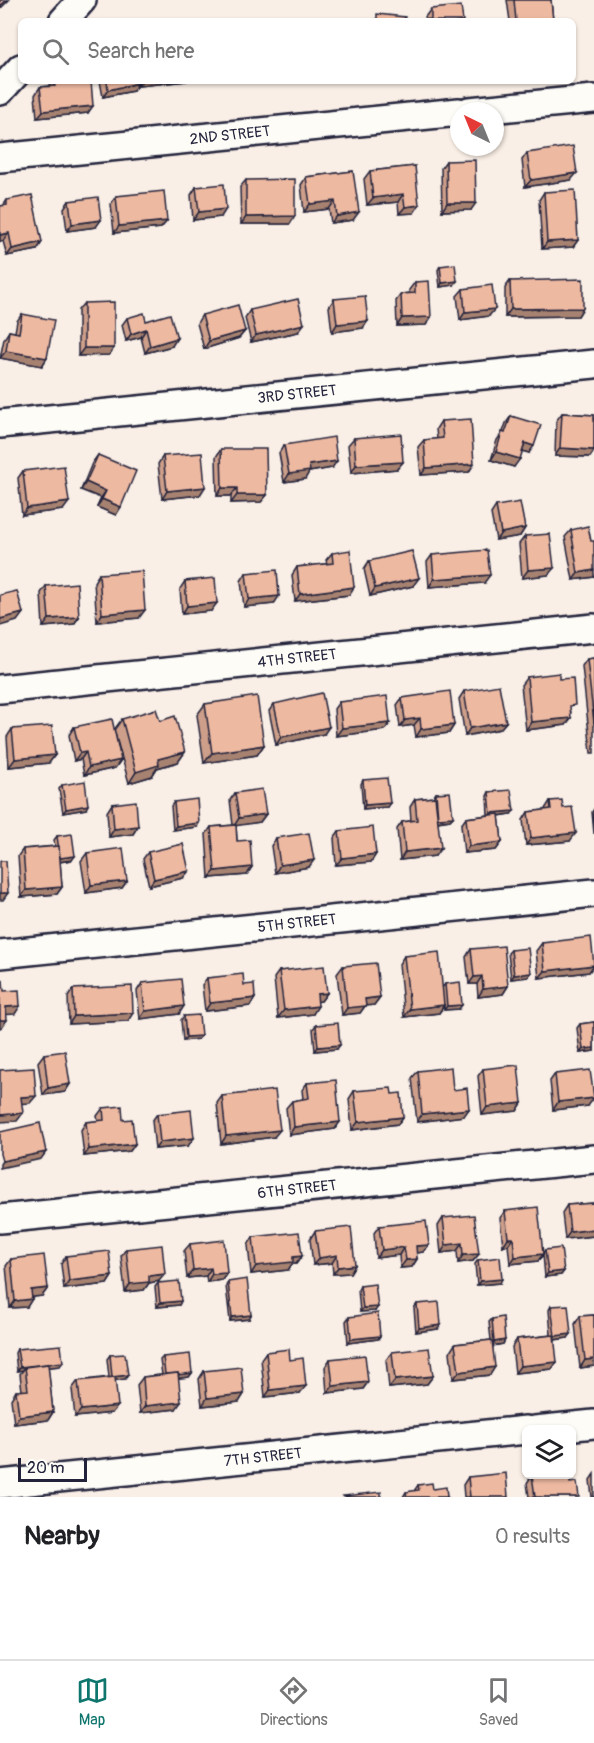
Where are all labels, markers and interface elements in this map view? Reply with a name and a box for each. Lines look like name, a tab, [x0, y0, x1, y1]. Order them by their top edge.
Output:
search box	[18, 18, 576, 84]
icon: search	[39, 35, 72, 68]
text: Search here	[87, 37, 194, 65]
north arrow	[450, 102, 504, 156]
street label: 2ND STREET	[189, 122, 271, 149]
street label: 3RD STREET	[257, 381, 338, 408]
street label: 4TH STREET	[257, 645, 338, 672]
street label: 5TH STREET	[257, 910, 337, 937]
street label: 6TH STREET	[257, 1176, 338, 1203]
map controls	[522, 1425, 576, 1479]
button: layers	[522, 1425, 576, 1479]
street label: 7TH STREET	[223, 1444, 303, 1471]
scale bar	[18, 1455, 87, 1482]
text: 20 m	[27, 1458, 65, 1478]
text: Nearby	[24, 1520, 100, 1552]
text: 0 results	[495, 1524, 570, 1549]
tab: Map	[76, 1674, 109, 1730]
tab: Directions	[260, 1674, 328, 1730]
tab: Saved	[479, 1674, 518, 1730]

